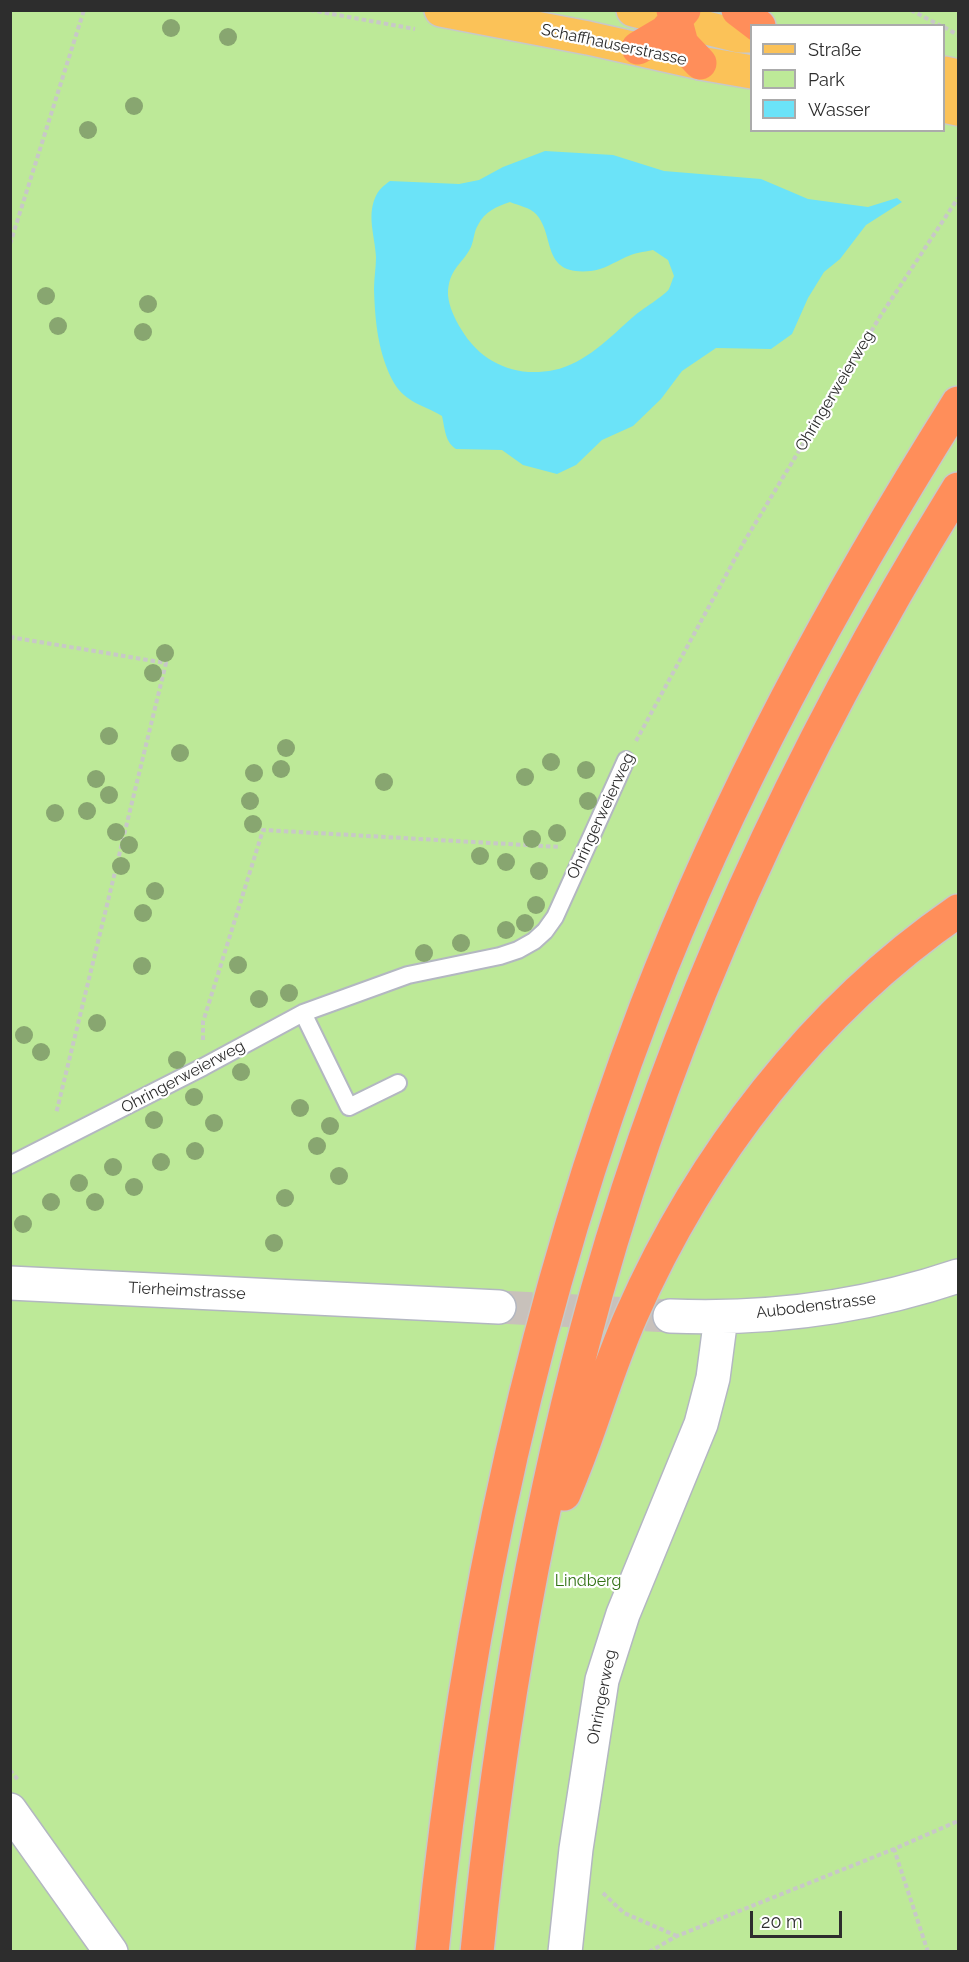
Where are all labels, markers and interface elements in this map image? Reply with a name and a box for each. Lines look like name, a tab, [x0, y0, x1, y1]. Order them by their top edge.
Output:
street label: Schaffhauserstrasse	[539, 20, 689, 70]
legend	[750, 24, 945, 132]
text: Straße	[808, 39, 861, 60]
text: Park	[808, 69, 845, 90]
text: Wasser	[808, 99, 870, 120]
street label: Ohringerweierweg	[791, 327, 879, 455]
street label: Ohringerweierweg	[563, 750, 639, 882]
street label: Ohringerweierweg	[118, 1036, 248, 1118]
street label: Tierheimstrasse	[128, 1278, 246, 1304]
street label: Aubodenstrasse	[755, 1289, 877, 1323]
park label: Lindberg	[555, 1571, 621, 1591]
street label: Ohringerweg	[583, 1648, 621, 1746]
scale bar	[753, 1899, 844, 1937]
text: 20 m	[761, 1911, 803, 1932]

